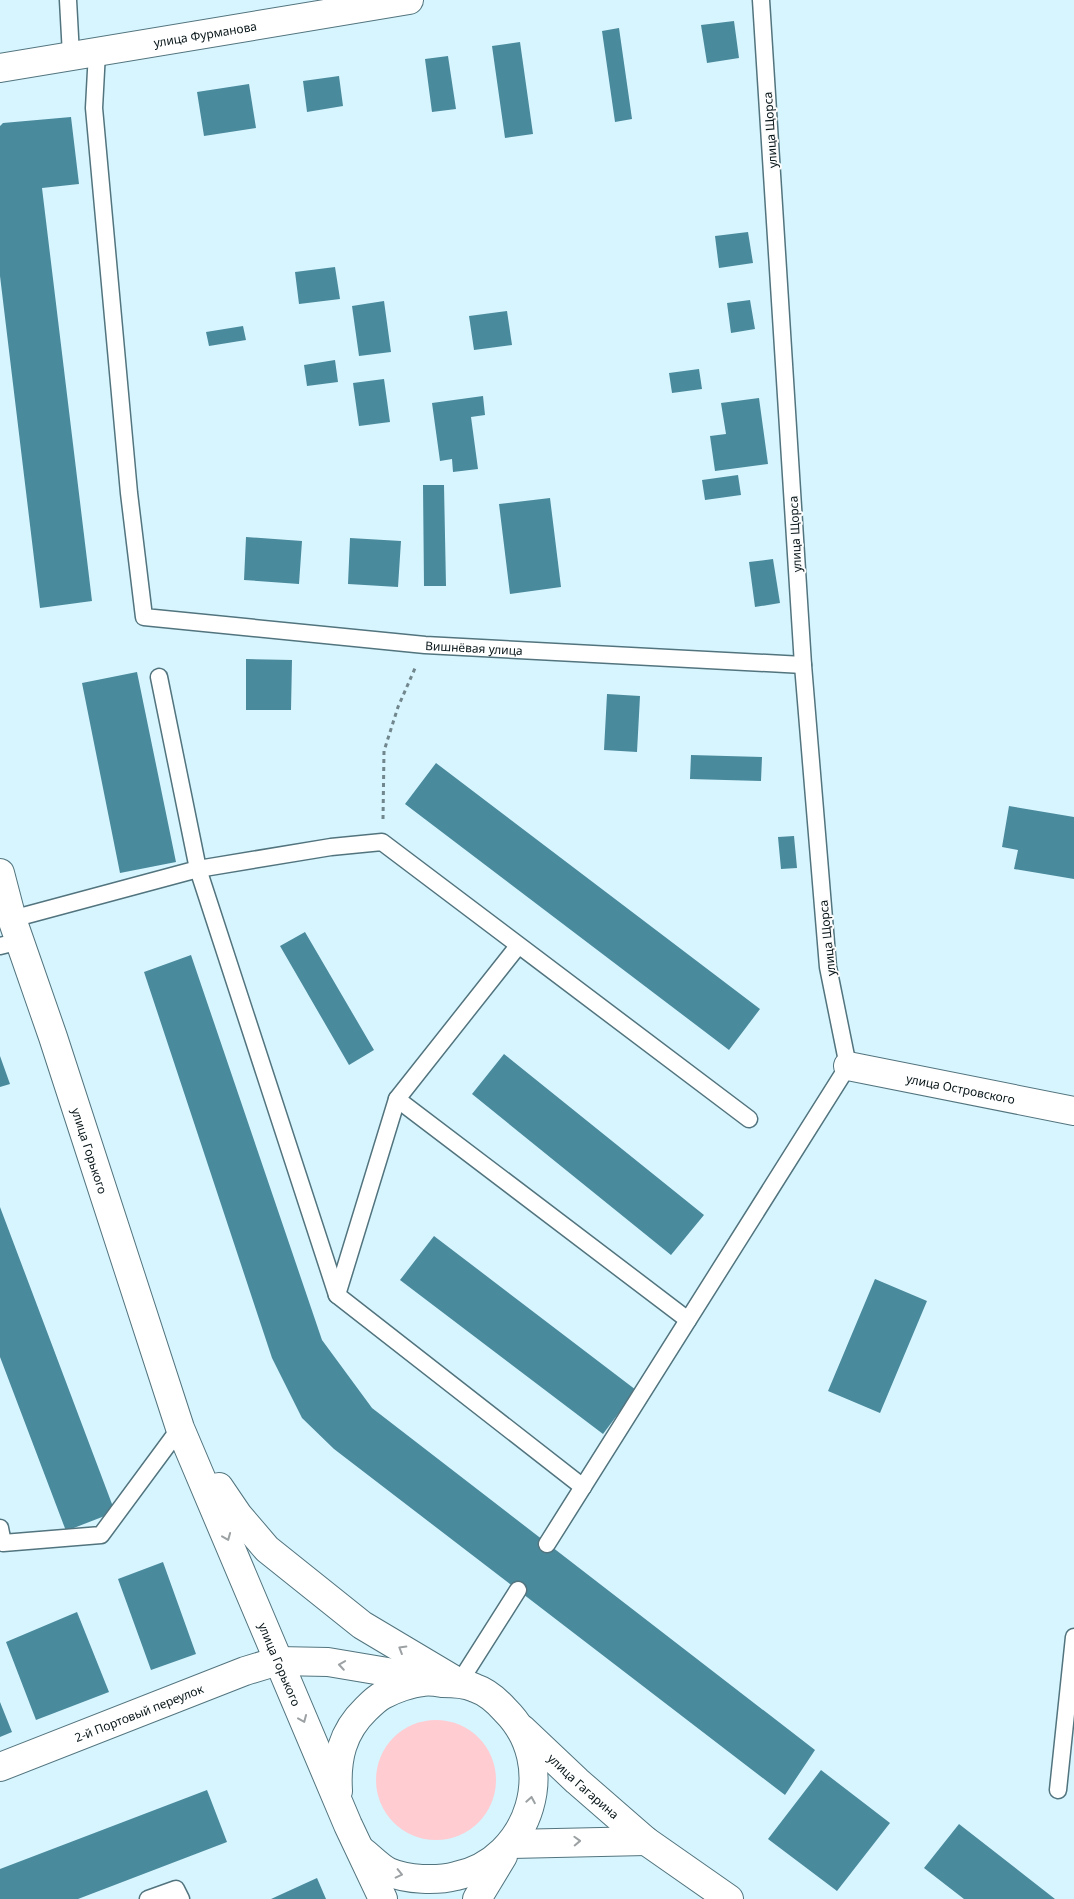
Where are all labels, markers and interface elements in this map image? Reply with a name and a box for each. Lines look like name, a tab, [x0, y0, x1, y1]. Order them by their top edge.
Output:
street label: улица Фурманова	[152, 17, 258, 51]
street label: улица Щорса	[759, 91, 781, 169]
street label: улица Щорса	[785, 495, 805, 573]
street label: Вишнёвая улица	[425, 637, 523, 659]
street label: улица Щорса	[815, 899, 839, 977]
street label: улица Островского	[905, 1069, 1017, 1108]
street label: улица Горького	[68, 1106, 112, 1196]
one-way arrow	[221, 1532, 231, 1541]
street label: улица Горького	[255, 1620, 305, 1709]
one-way arrow	[399, 1646, 408, 1656]
one-way arrow	[337, 1661, 346, 1671]
street label: 2-й Портовый переулок	[72, 1679, 206, 1746]
one-way arrow	[297, 1714, 308, 1723]
street label: улица Гагарина	[544, 1750, 623, 1822]
one-way arrow	[525, 1796, 535, 1804]
one-way arrow	[573, 1836, 581, 1847]
one-way arrow	[394, 1868, 403, 1879]

